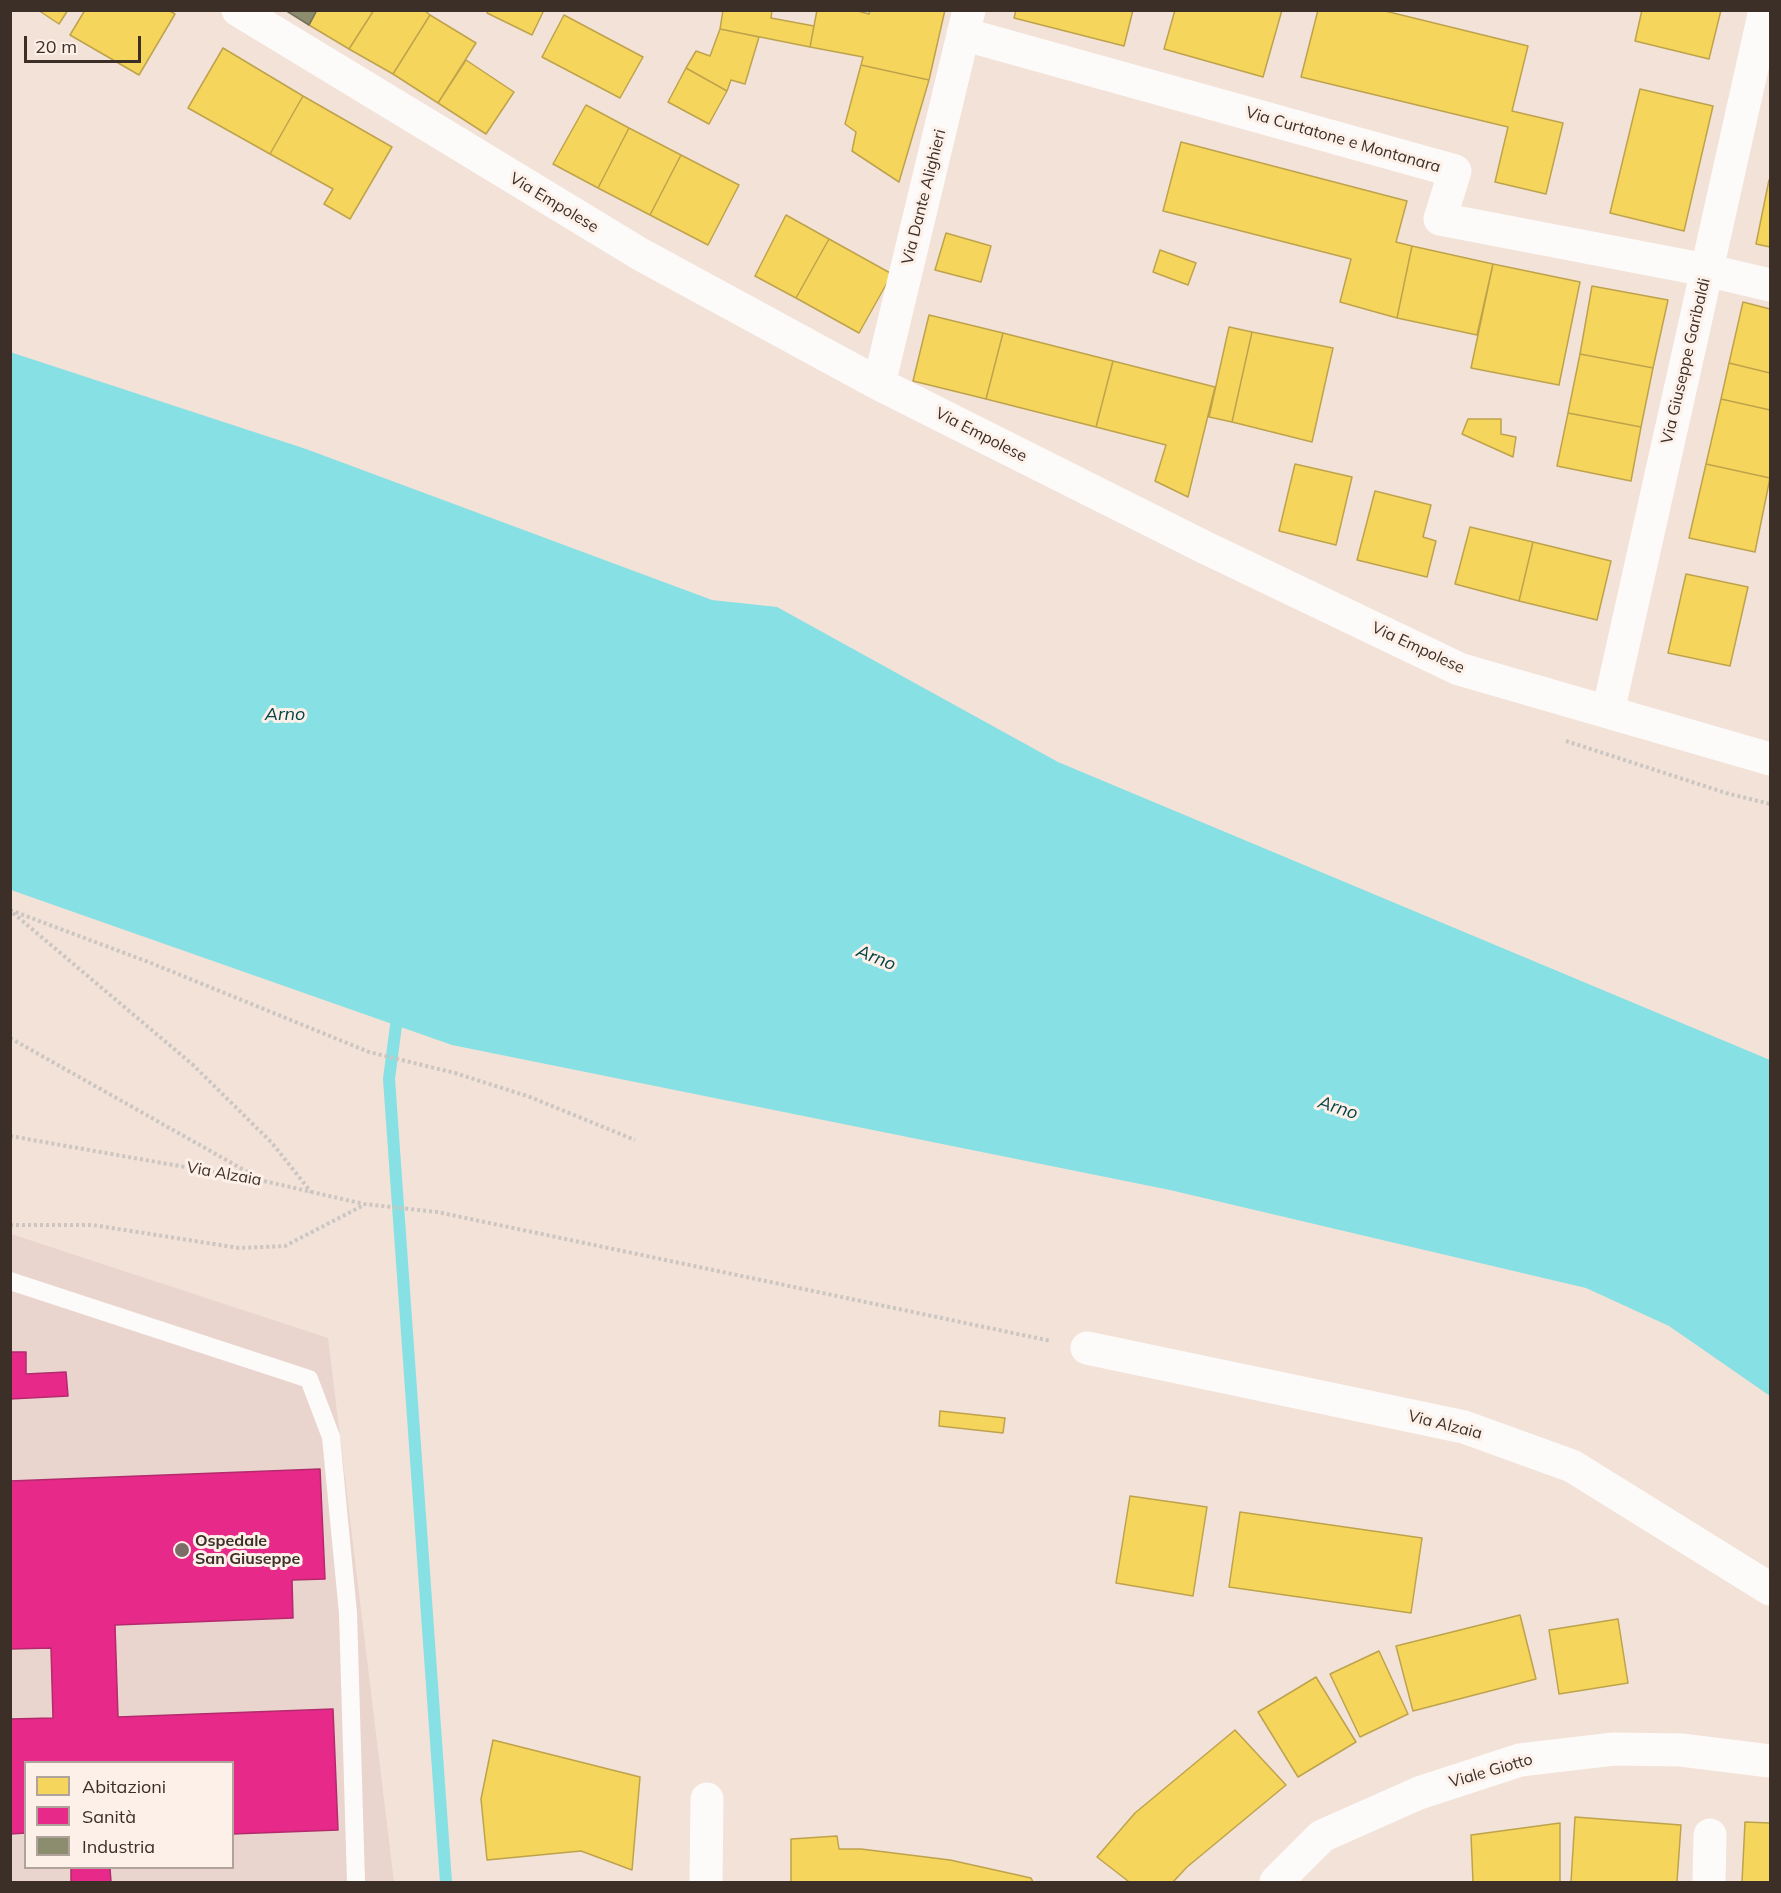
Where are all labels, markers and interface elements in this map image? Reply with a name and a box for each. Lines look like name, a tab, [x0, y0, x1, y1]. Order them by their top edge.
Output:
scale bar	[27, 24, 144, 62]
text: 20 m	[35, 35, 77, 58]
street label: Via Curtatone e Montanara	[1243, 103, 1443, 177]
street label: Via Dante Alighieri	[898, 127, 950, 267]
street label: Via Empolese	[506, 169, 602, 237]
street label: Via Giuseppe Garibaldi	[1658, 276, 1714, 446]
street label: Via Empolese	[932, 404, 1030, 466]
street label: Via Empolese	[1369, 618, 1467, 678]
water label: Arno	[265, 704, 305, 726]
water label: Arno	[853, 940, 899, 976]
water label: Arno	[1315, 1091, 1361, 1125]
street label: Via Alzaia	[185, 1158, 263, 1190]
street label: Via Alzaia	[1406, 1407, 1484, 1443]
place label: Ospedale San Giuseppe	[195, 1531, 300, 1569]
marker: Ospedale San Giuseppe	[173, 1541, 191, 1559]
street label: Viale Giotto	[1447, 1750, 1535, 1792]
legend	[24, 1761, 234, 1869]
text: Abitazioni	[82, 1775, 166, 1798]
text: Sanità	[82, 1805, 136, 1828]
text: Industria	[82, 1835, 155, 1858]

